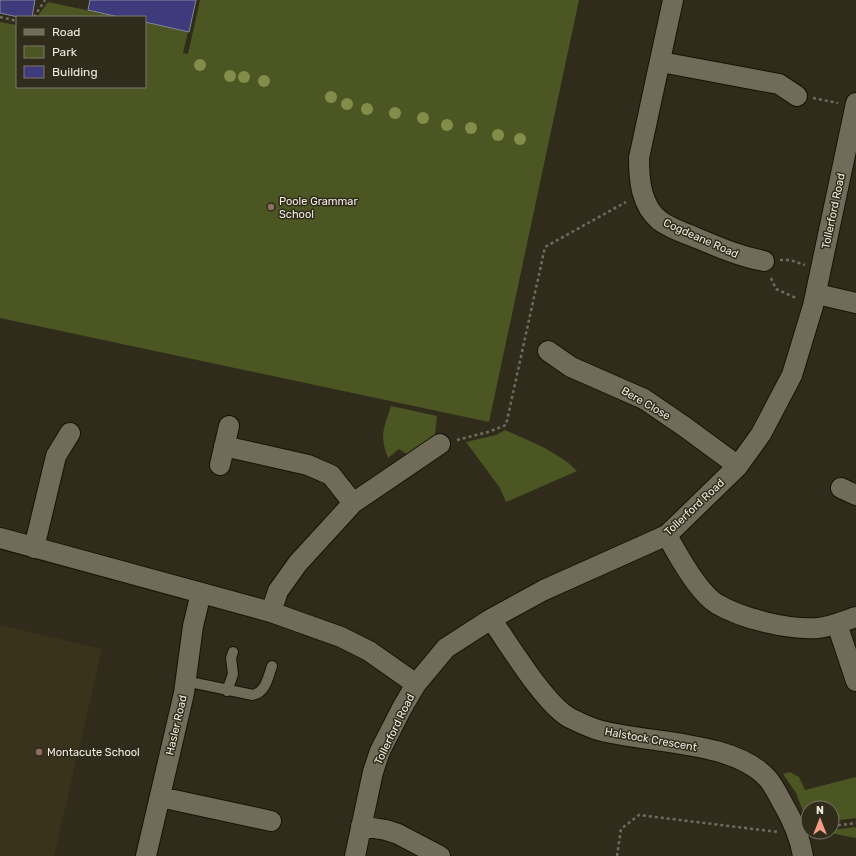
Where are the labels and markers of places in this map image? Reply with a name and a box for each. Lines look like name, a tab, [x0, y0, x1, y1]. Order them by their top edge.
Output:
place label: Poole Grammar School	[279, 195, 358, 221]
marker: Poole Grammar School	[266, 202, 276, 212]
place label: Montacute School	[47, 746, 140, 759]
marker: Montacute School	[34, 747, 44, 757]

